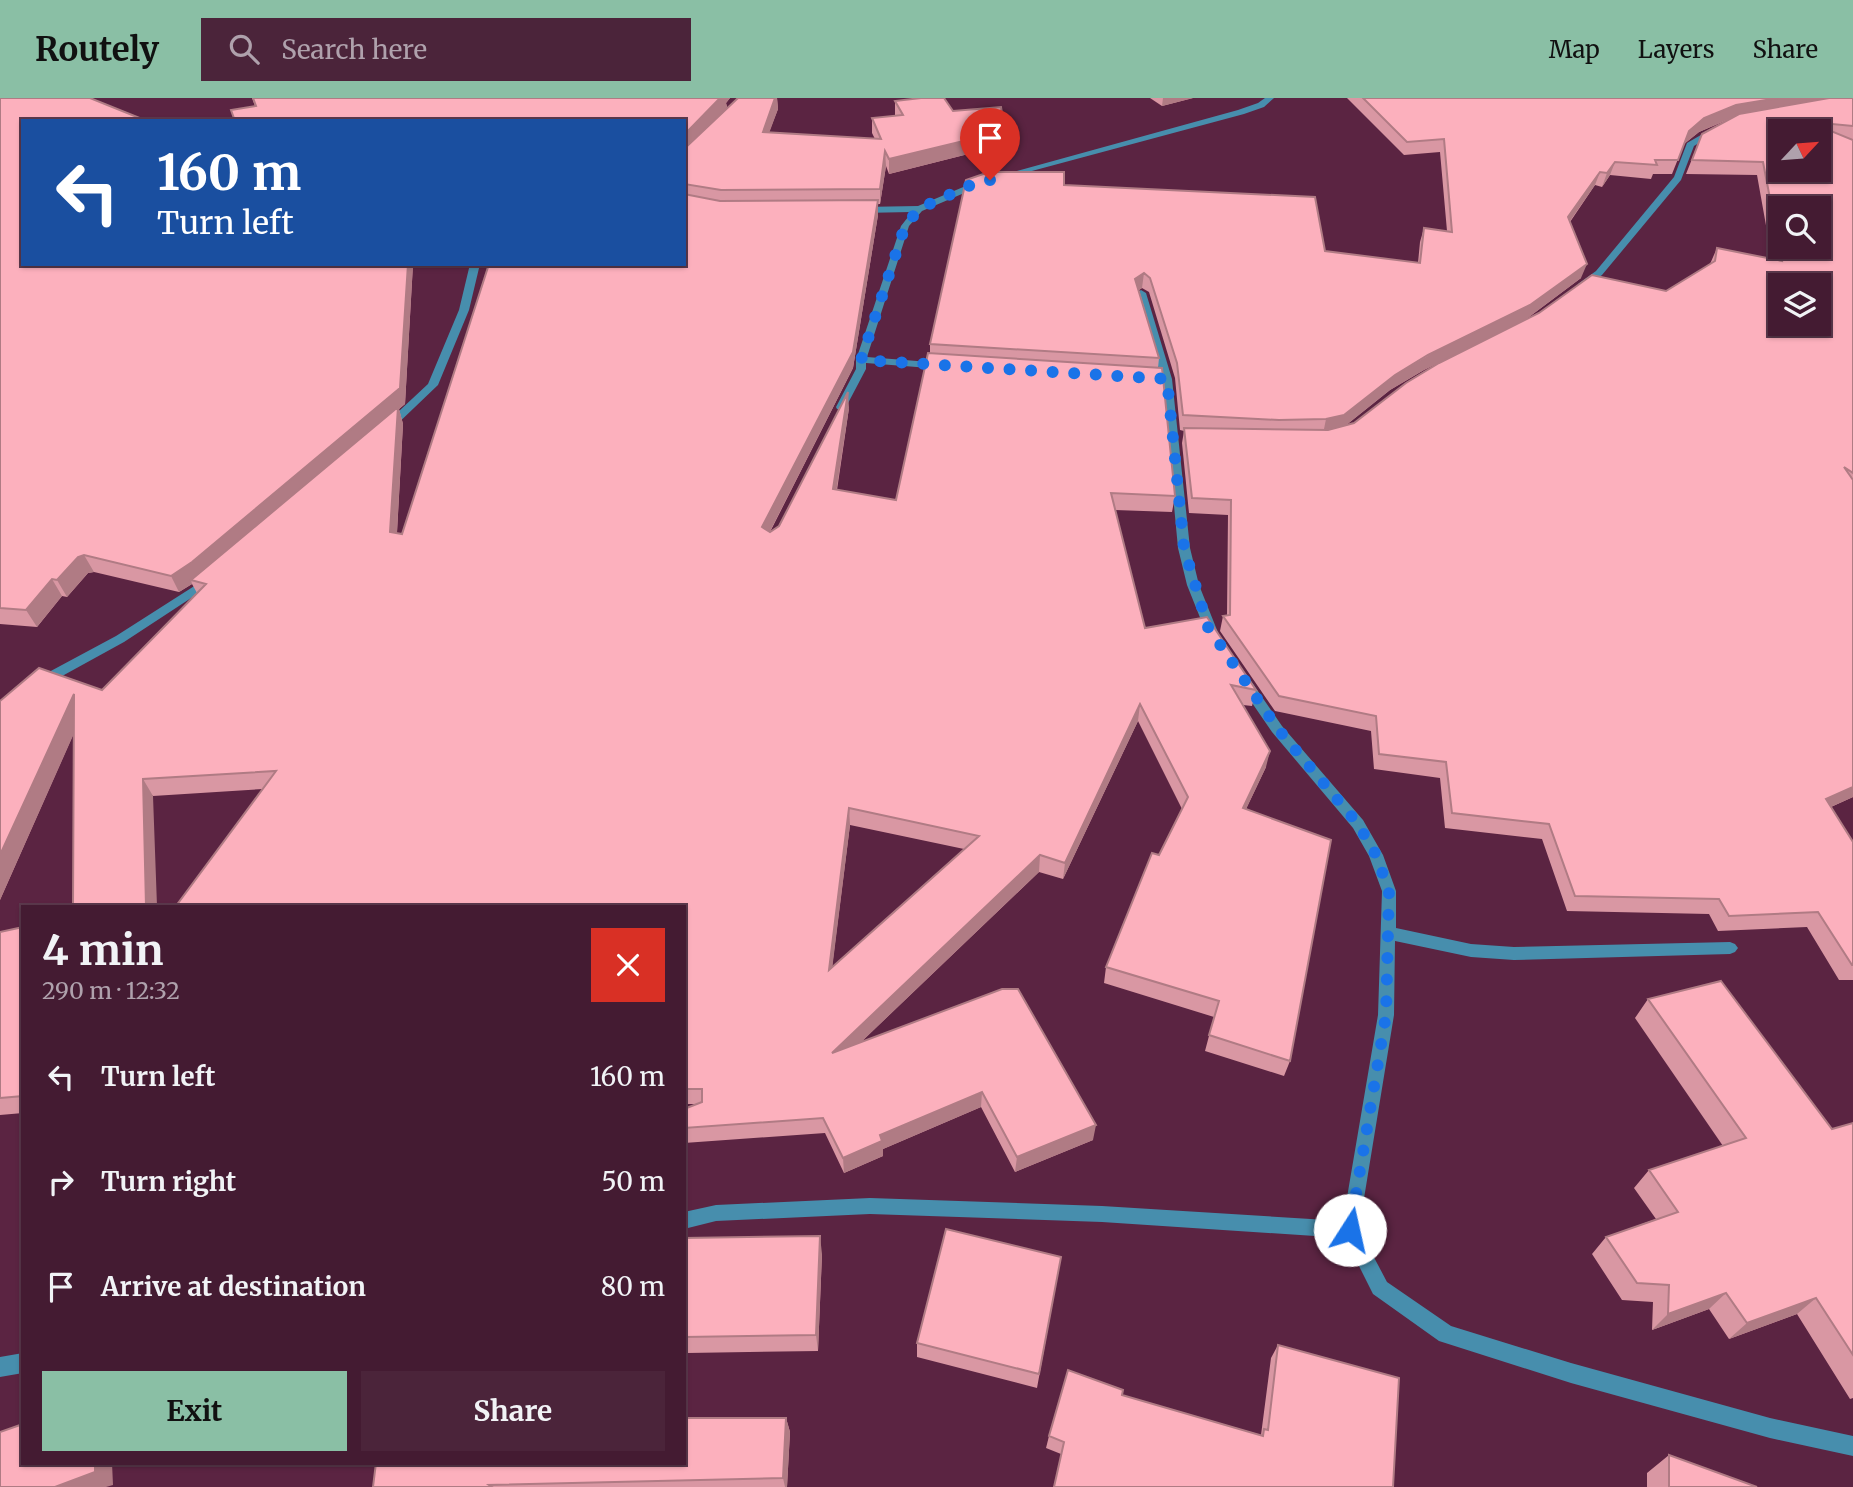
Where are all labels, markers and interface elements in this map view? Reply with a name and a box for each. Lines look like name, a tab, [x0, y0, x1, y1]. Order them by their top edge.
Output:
search box	[201, 18, 691, 81]
text: Routely	[35, 29, 159, 70]
icon: search	[225, 30, 263, 68]
text: Search here	[281, 33, 427, 66]
text: Map	[1549, 34, 1600, 65]
text: Layers	[1638, 34, 1714, 65]
text: Share	[1752, 34, 1818, 65]
pin	[960, 108, 1020, 180]
icon: arrive	[971, 119, 1009, 157]
north arrow	[1768, 119, 1830, 182]
map controls	[1768, 119, 1831, 336]
text: 160 m	[157, 142, 301, 203]
icon: left	[42, 147, 133, 238]
button: search	[1768, 196, 1831, 259]
text: Turn left	[157, 203, 294, 243]
button: layers	[1768, 273, 1831, 336]
text: 4 min	[42, 924, 164, 976]
button: close	[591, 928, 665, 1002]
text: 290 m · 12:32	[42, 976, 180, 1005]
icon: left	[42, 1058, 80, 1096]
text: Turn left	[101, 1060, 215, 1093]
text: 160 m	[590, 1060, 665, 1093]
icon: right	[42, 1163, 80, 1201]
text: Turn right	[101, 1165, 236, 1198]
text: 50 m	[601, 1165, 665, 1198]
position arrow	[1313, 1193, 1387, 1267]
icon: arrive	[42, 1268, 80, 1306]
text: Arrive at destination	[101, 1270, 366, 1303]
text: 80 m	[601, 1270, 665, 1303]
button: Exit	[42, 1371, 347, 1451]
button: Share	[361, 1371, 665, 1451]

